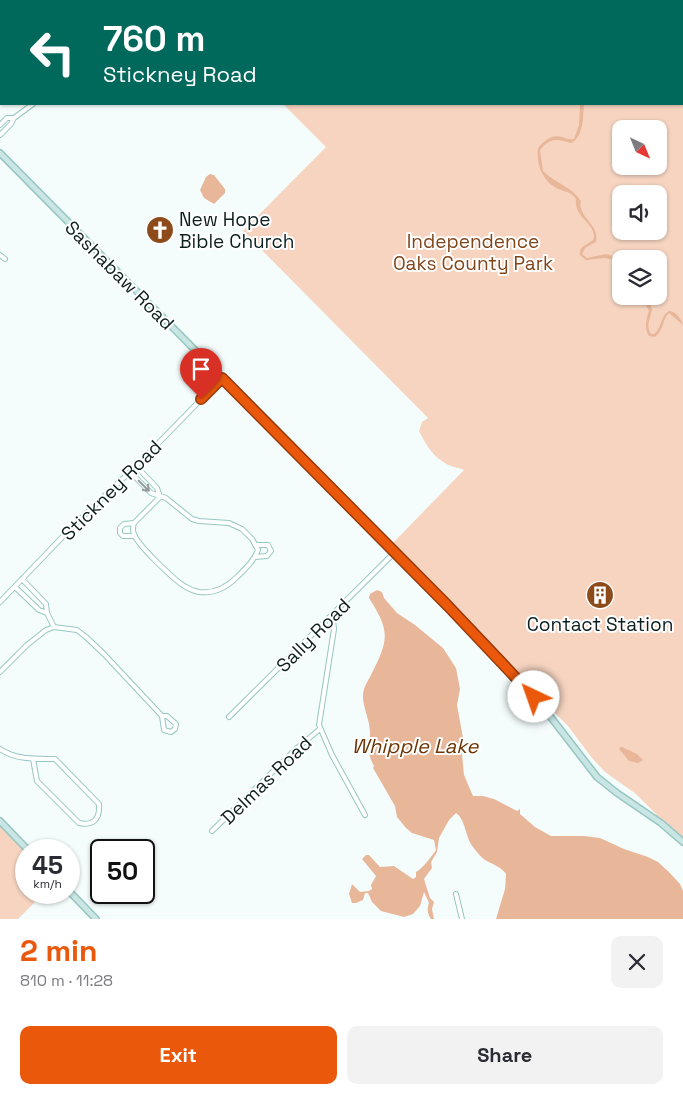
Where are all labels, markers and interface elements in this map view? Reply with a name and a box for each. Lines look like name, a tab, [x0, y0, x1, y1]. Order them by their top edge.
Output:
text: 760 m	[103, 17, 205, 61]
icon: left	[20, 20, 85, 85]
text: Stickney Road	[103, 60, 257, 88]
north arrow	[612, 120, 668, 175]
map controls	[612, 120, 667, 305]
button: sound	[612, 185, 667, 240]
place label: New Hope Bible Church	[179, 207, 294, 254]
street label: Sashabaw Road	[60, 215, 180, 335]
church icon: New Hope Bible Church	[145, 215, 175, 245]
park label: Independence Oaks County Park	[393, 229, 553, 276]
button: layers	[612, 250, 667, 305]
pin	[180, 348, 222, 399]
icon: arrive	[187, 355, 215, 383]
street label: Stickney Road	[56, 435, 167, 546]
one-way arrow	[138, 480, 150, 492]
building icon: Contact Station	[585, 580, 615, 610]
street label: Sally Road	[271, 593, 356, 678]
place label: Contact Station	[527, 612, 673, 637]
position arrow	[507, 670, 559, 722]
street label: Delmas Road	[215, 731, 317, 830]
water label: Whipple Lake	[352, 733, 480, 759]
speed limit sign: 50	[90, 839, 155, 904]
text: 45	[32, 849, 63, 881]
text: km/h	[33, 876, 62, 892]
text: 2 min	[20, 931, 98, 970]
button: close	[611, 936, 663, 988]
text: 810 m · 11:28	[20, 970, 113, 991]
button: Exit	[20, 1026, 337, 1084]
button: Share	[347, 1026, 663, 1084]

